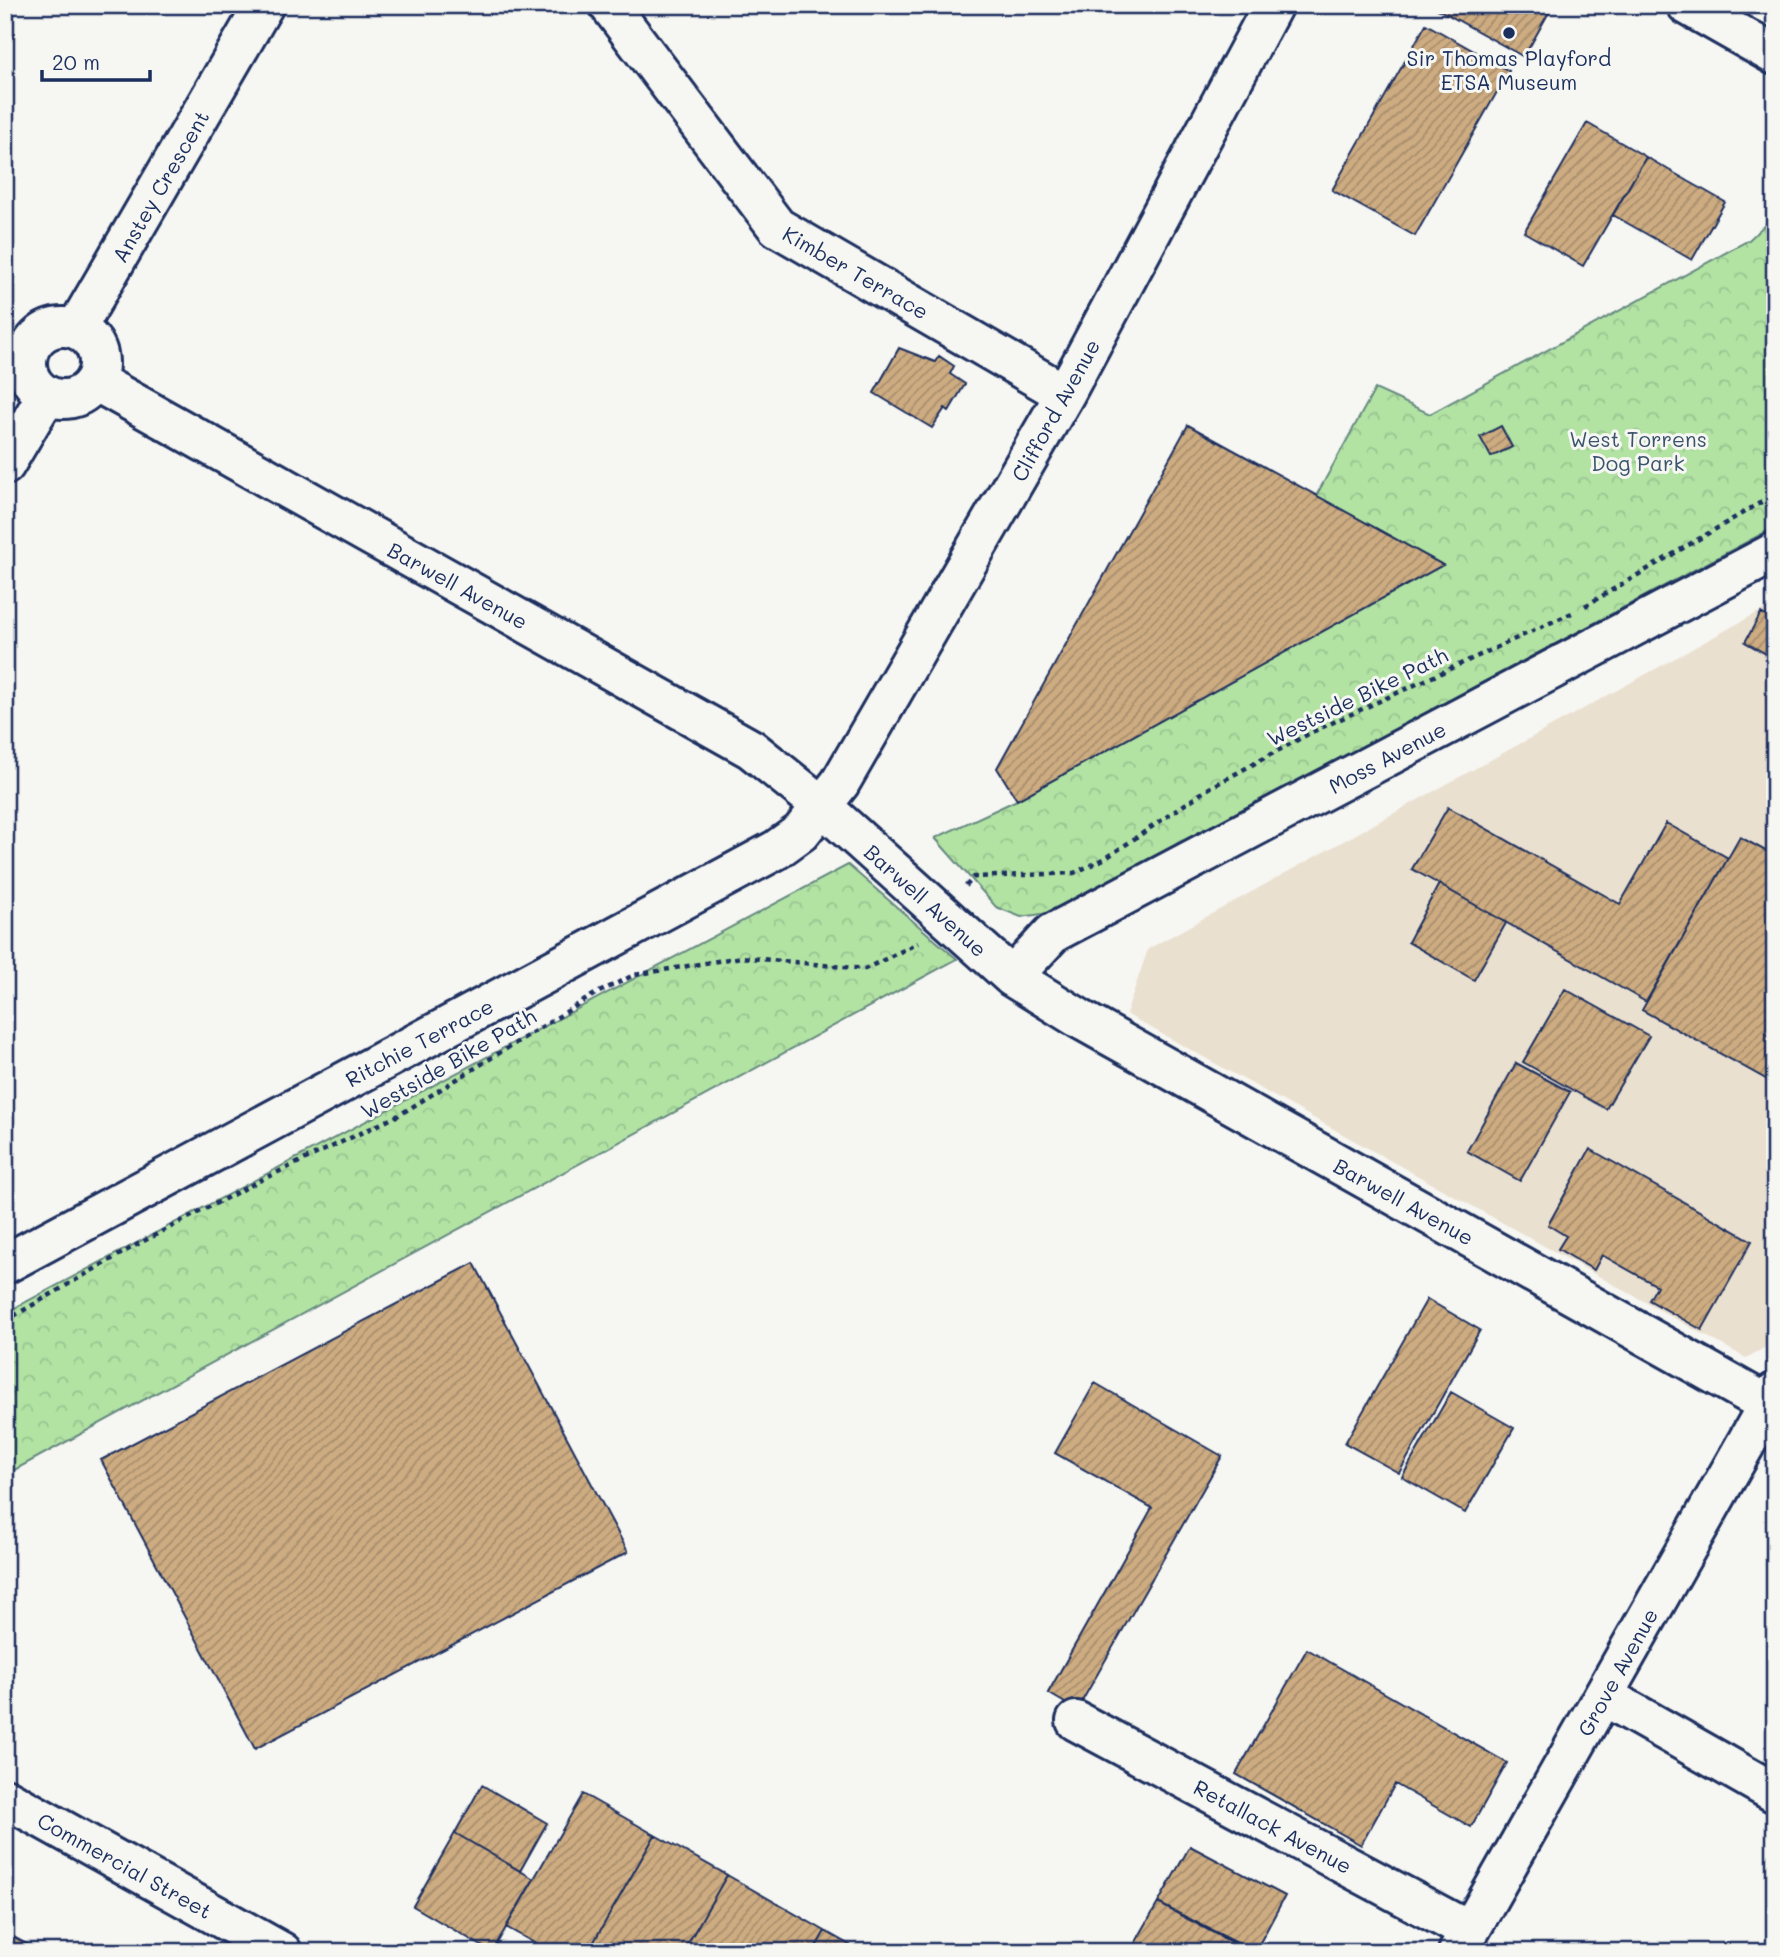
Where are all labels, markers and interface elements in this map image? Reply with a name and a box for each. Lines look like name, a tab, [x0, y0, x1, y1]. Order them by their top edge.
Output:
marker: Sir Thomas Playford ETSA Museum	[1501, 25, 1517, 41]
scale bar	[42, 38, 150, 82]
place label: Sir Thomas Playford ETSA Museum	[1407, 44, 1611, 95]
text: 20 m	[52, 48, 100, 75]
street label: Anstey Crescent	[105, 105, 215, 267]
street label: Kimber Terrace	[778, 219, 934, 325]
street label: Clifford Avenue	[1005, 334, 1105, 486]
park label: West Torrens Dog Park	[1569, 425, 1707, 476]
street label: Barwell Avenue	[383, 535, 533, 635]
street label: Westside Bike Path	[1262, 640, 1452, 752]
street label: Moss Avenue	[1324, 715, 1450, 799]
street label: Barwell Avenue	[859, 838, 993, 962]
street label: Ritchie Terrace	[340, 992, 498, 1092]
street label: Westside Bike Path	[356, 1002, 540, 1124]
street label: Barwell Avenue	[1329, 1151, 1479, 1251]
street label: Grove Avenue	[1571, 1603, 1663, 1741]
street label: Retallack Avenue	[1189, 1773, 1357, 1879]
street label: Commercial Street	[33, 1806, 217, 1924]

